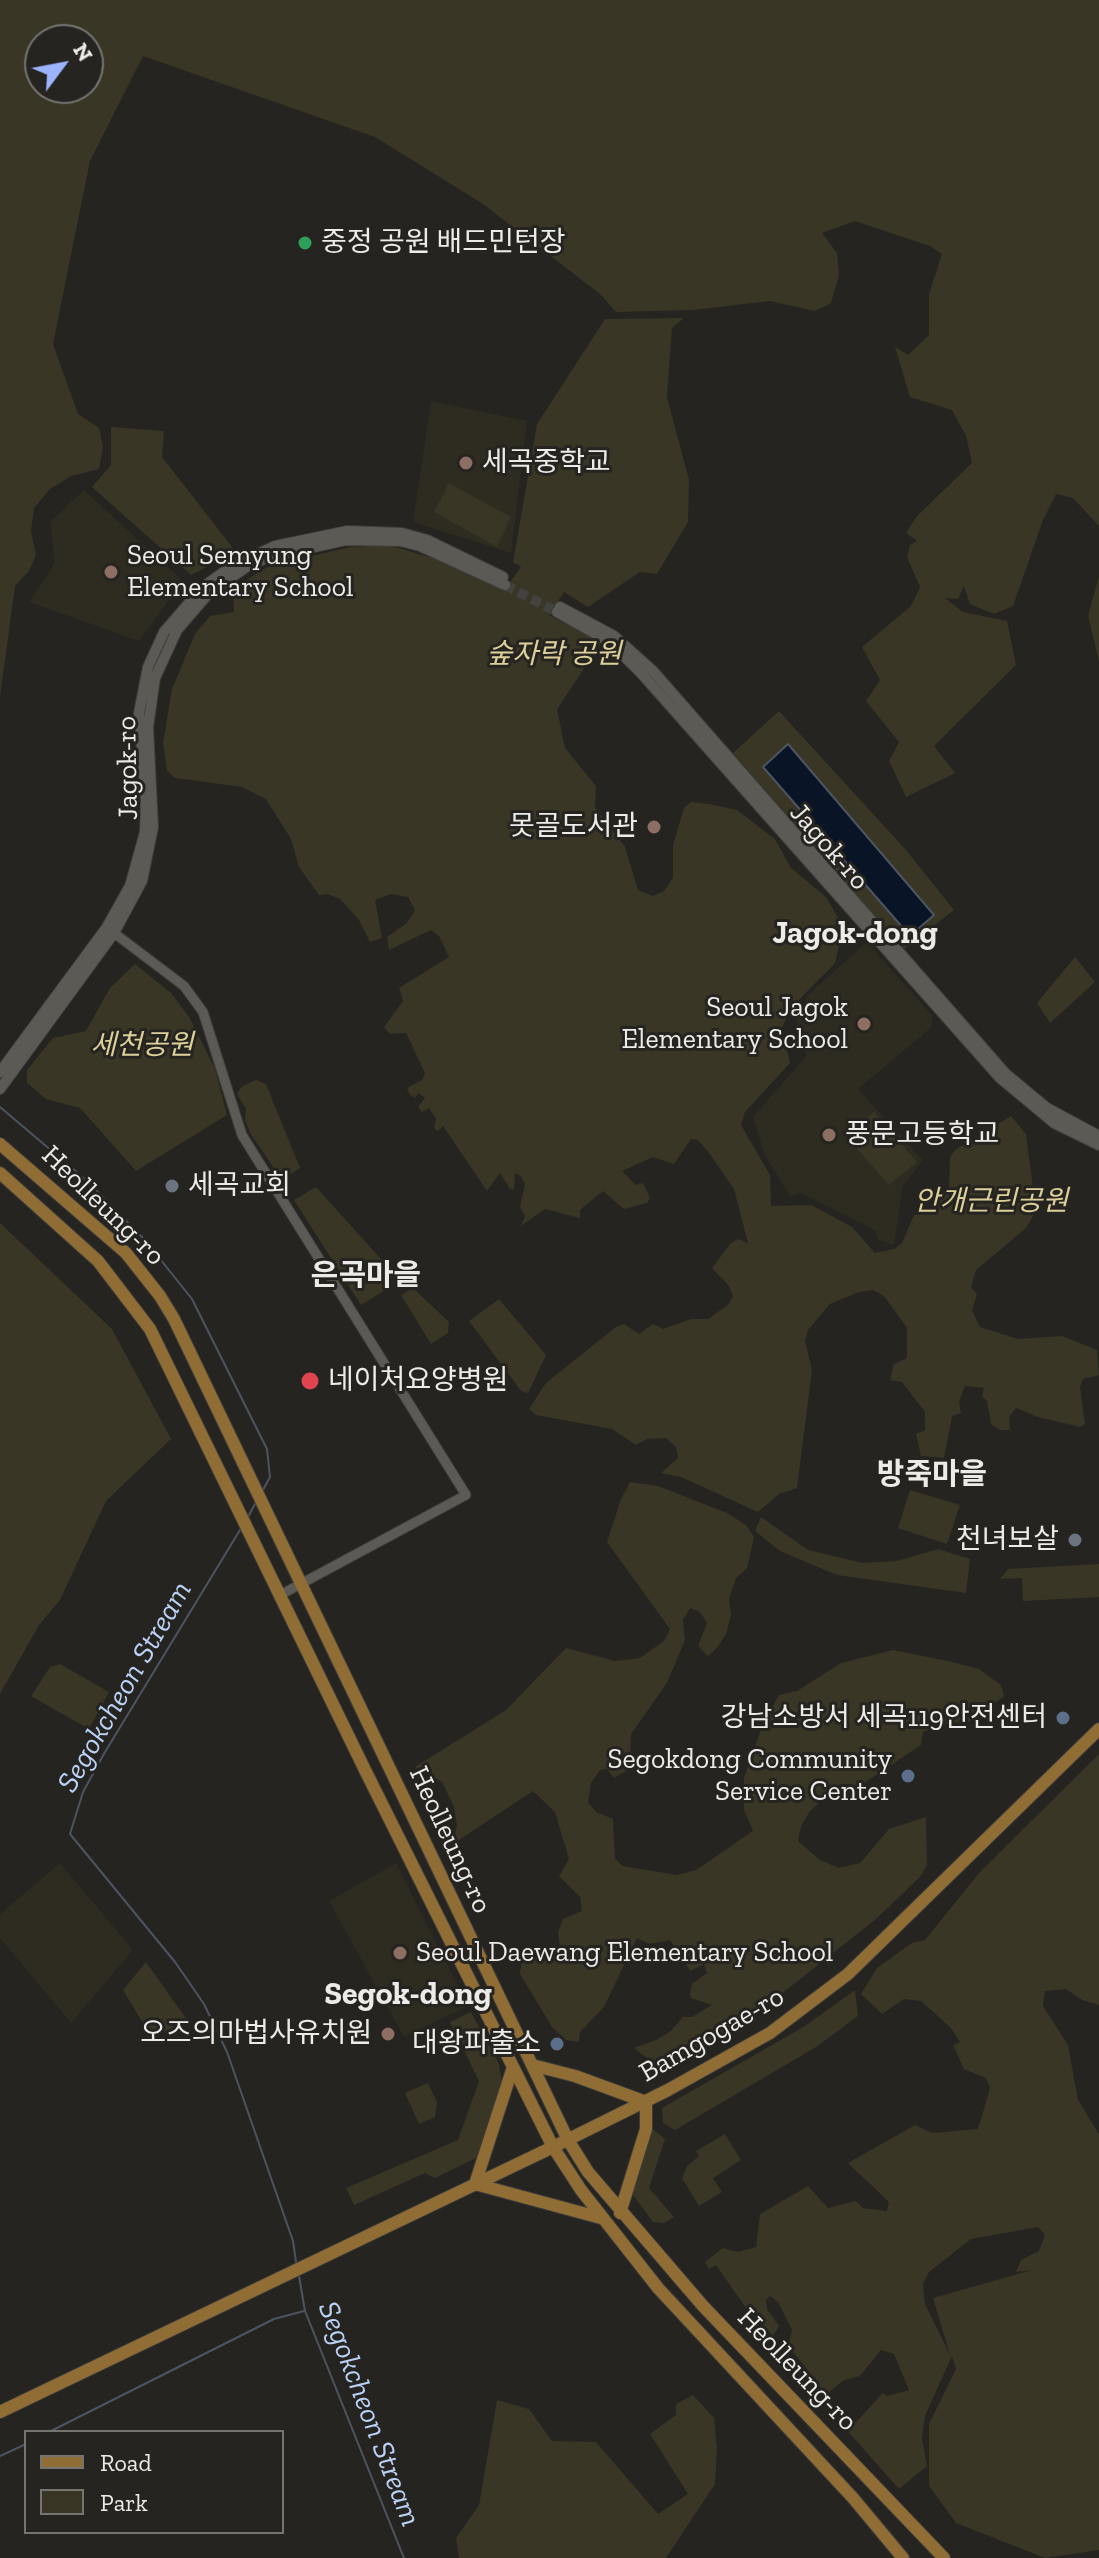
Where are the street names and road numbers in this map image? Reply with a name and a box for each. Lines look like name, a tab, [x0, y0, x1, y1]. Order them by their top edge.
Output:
street label: Jagok-ro	[110, 716, 146, 820]
street label: Jagok-ro	[782, 797, 876, 897]
street label: Heolleung-ro	[34, 1139, 172, 1273]
street label: Heolleung-ro	[401, 1761, 499, 1919]
street label: Bamgogae-ro	[634, 1980, 790, 2090]
street label: Heolleung-ro	[730, 2301, 864, 2439]

